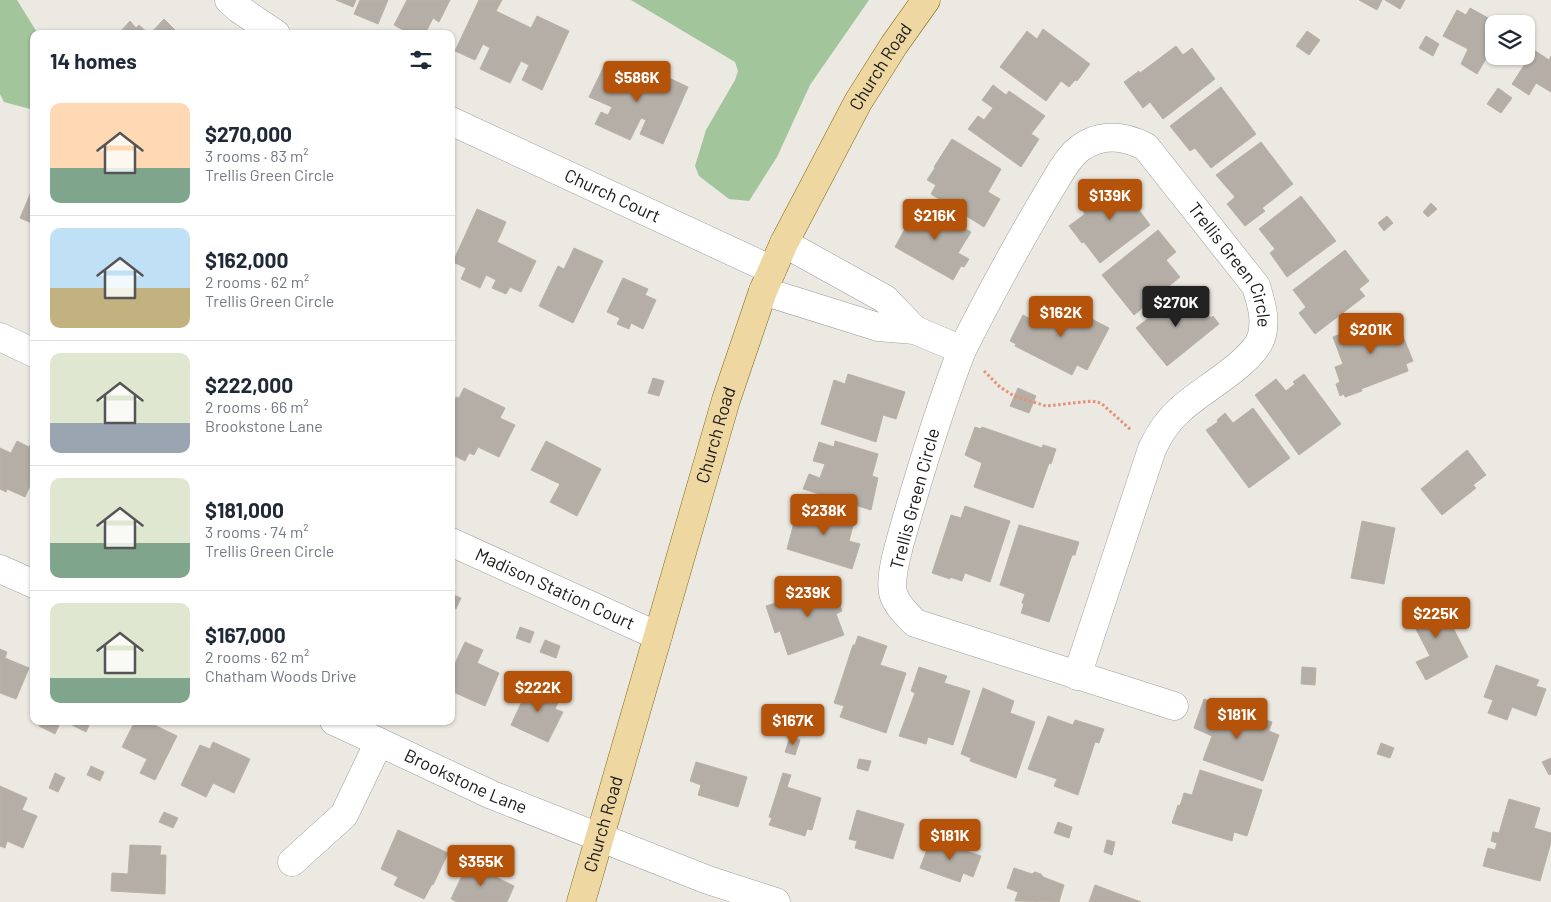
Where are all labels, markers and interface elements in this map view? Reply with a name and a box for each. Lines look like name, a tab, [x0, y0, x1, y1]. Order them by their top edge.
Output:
map controls	[1485, 15, 1535, 65]
button: layers	[1485, 15, 1535, 65]
street label: Church Road	[844, 19, 916, 114]
icon: filters	[407, 46, 435, 74]
text: 14 homes	[50, 48, 137, 73]
pin: $586K	[602, 61, 672, 103]
text: $586K	[614, 67, 660, 86]
text: $270,000	[205, 121, 292, 146]
icon: home	[90, 123, 150, 183]
text: 3 rooms · 83 m²	[205, 146, 309, 165]
street label: Church Court	[561, 163, 664, 227]
text: Trellis Green Circle	[205, 165, 334, 184]
pin: $139K	[1075, 178, 1145, 221]
text: $139K	[1089, 185, 1131, 204]
street label: Trellis Green Circle	[1184, 197, 1276, 327]
pin: $216K	[900, 198, 970, 241]
text: $216K	[914, 205, 956, 224]
text: $162,000	[205, 247, 288, 272]
icon: home	[90, 248, 150, 308]
text: 2 rooms · 62 m²	[205, 272, 309, 291]
pin: $270K	[1141, 286, 1211, 328]
text: Trellis Green Circle	[205, 291, 334, 310]
text: $270K	[1153, 292, 1199, 311]
pin: $162K	[1026, 296, 1096, 338]
text: $162K	[1040, 302, 1082, 321]
pin: $201K	[1336, 312, 1406, 355]
text: $201K	[1350, 319, 1392, 338]
text: $222,000	[205, 372, 293, 397]
icon: home	[90, 373, 150, 433]
street label: Church Road	[691, 384, 740, 486]
text: 2 rooms · 66 m²	[205, 397, 309, 416]
text: Brookstone Lane	[205, 416, 323, 435]
street label: Trellis Green Circle	[885, 426, 943, 572]
pin: $238K	[789, 494, 859, 536]
text: $181,000	[205, 497, 284, 522]
icon: home	[90, 498, 150, 558]
text: $238K	[801, 500, 847, 519]
text: 3 rooms · 74 m²	[205, 522, 308, 541]
text: Trellis Green Circle	[205, 541, 334, 560]
street label: Madison Station Court	[472, 543, 638, 634]
pin: $239K	[773, 576, 843, 618]
text: $239K	[785, 582, 831, 601]
pin: $225K	[1401, 596, 1471, 639]
text: $225K	[1413, 603, 1459, 622]
text: $167,000	[205, 622, 286, 647]
icon: home	[90, 623, 150, 683]
text: 2 rooms · 62 m²	[205, 647, 309, 666]
text: Chatham Woods Drive	[205, 666, 357, 685]
pin: $222K	[503, 670, 573, 713]
text: $222K	[515, 677, 561, 696]
pin: $181K	[1202, 698, 1272, 740]
pin: $167K	[758, 704, 828, 746]
text: $181K	[1218, 704, 1256, 723]
text: $167K	[772, 710, 814, 729]
street label: Brookstone Lane	[401, 744, 531, 818]
street label: Church Road	[578, 773, 627, 875]
pin: $181K	[915, 818, 985, 861]
text: $181K	[931, 825, 969, 844]
pin: $355K	[446, 844, 516, 887]
text: $355K	[458, 851, 504, 870]

